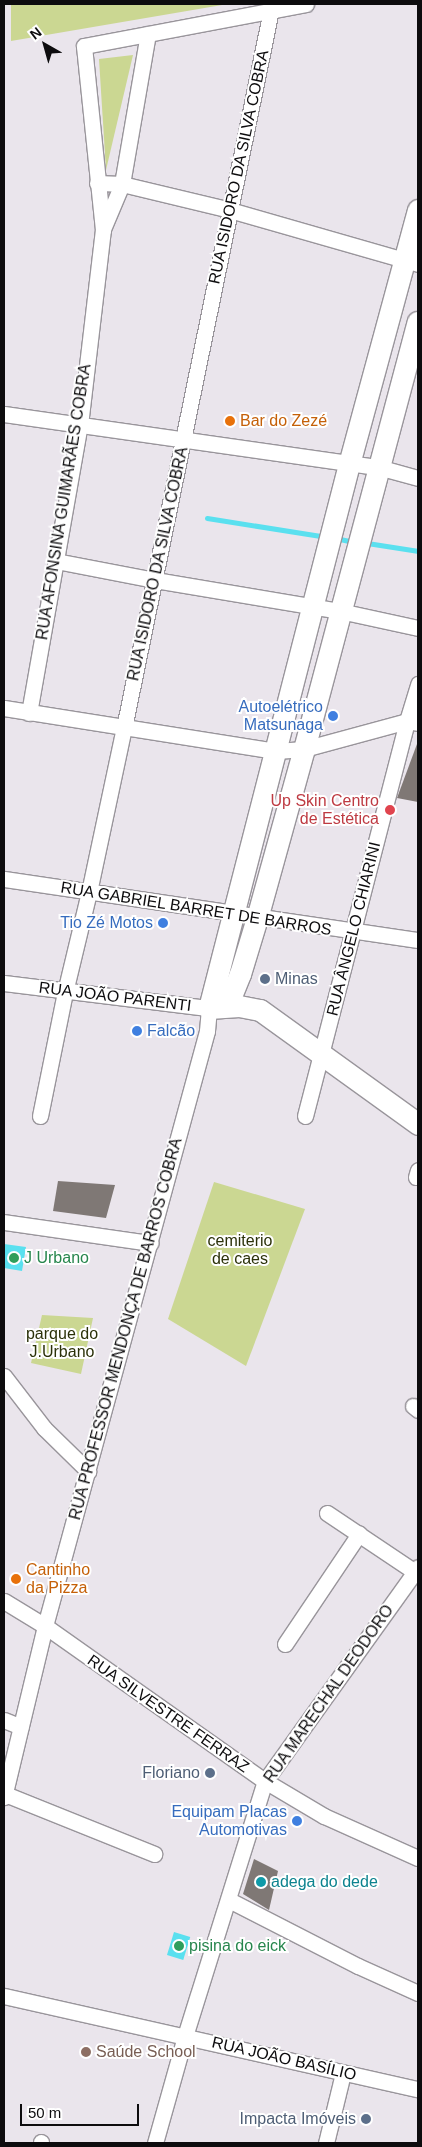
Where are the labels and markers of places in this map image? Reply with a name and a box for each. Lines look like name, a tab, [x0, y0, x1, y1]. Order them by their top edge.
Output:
place label: Bar do Zezé	[240, 411, 327, 431]
marker: Bar do Zezé	[224, 415, 236, 427]
place label: Autoelétrico Matsunaga	[239, 697, 323, 735]
marker: Autoelétrico Matsunaga	[327, 710, 339, 722]
place label: Up Skin Centro de Estética	[271, 791, 379, 829]
marker: Up Skin Centro de Estética	[383, 803, 397, 817]
place label: Tio Zé Motos	[60, 913, 153, 933]
marker: Tio Zé Motos	[157, 917, 169, 929]
place label: Minas	[275, 969, 318, 989]
marker: Minas	[259, 973, 271, 985]
place label: Falcão	[147, 1021, 195, 1041]
marker: Falcão	[131, 1025, 143, 1037]
place label: J Urbano	[24, 1248, 89, 1268]
marker: J Urbano	[8, 1252, 20, 1264]
place label: Cantinho da Pizza	[26, 1560, 90, 1598]
marker: Cantinho da Pizza	[10, 1573, 22, 1585]
place label: Floriano	[142, 1763, 200, 1783]
marker: Floriano	[204, 1767, 216, 1779]
place label: Equipam Placas Automotivas	[171, 1802, 287, 1840]
marker: Equipam Placas Automotivas	[291, 1815, 303, 1827]
place label: adega do dede	[271, 1872, 378, 1892]
marker: adega do dede	[255, 1876, 267, 1888]
place label: pisina do eick	[189, 1936, 286, 1956]
marker: pisina do eick	[173, 1940, 185, 1952]
place label: Saúde School	[96, 2042, 196, 2062]
marker: Saúde School	[80, 2046, 92, 2058]
place label: Impacta Imóveis	[240, 2109, 356, 2129]
marker: Impacta Imóveis	[360, 2113, 372, 2125]

